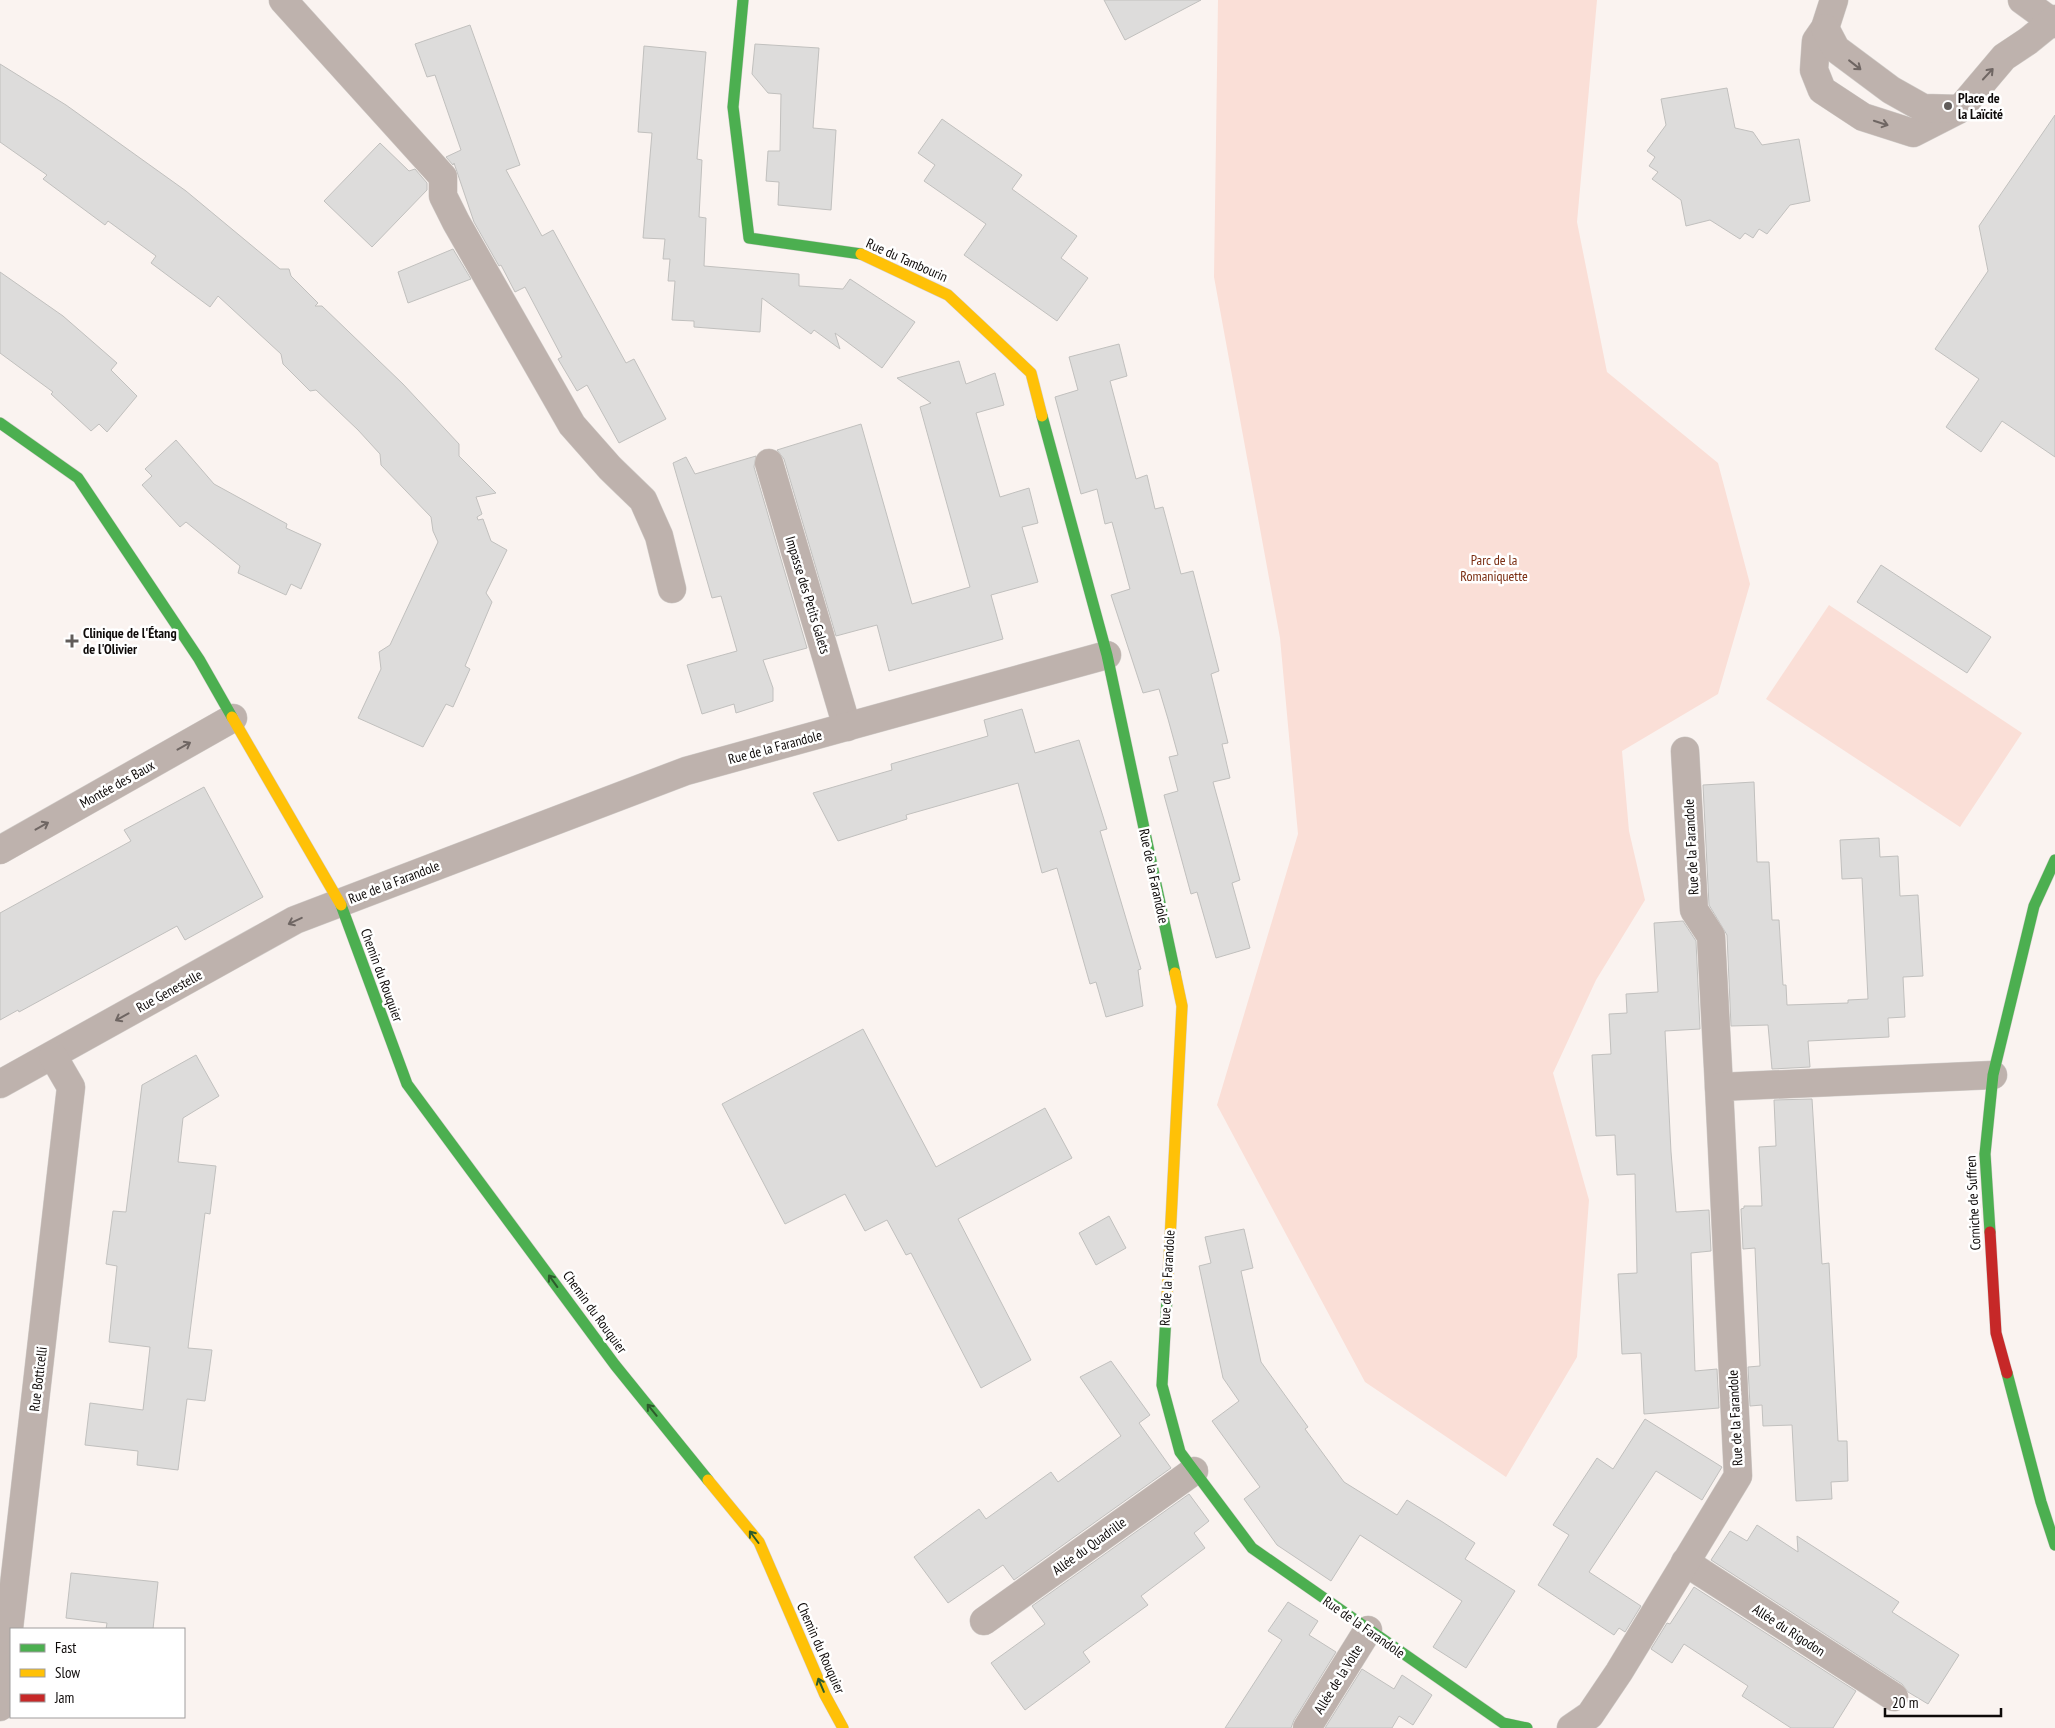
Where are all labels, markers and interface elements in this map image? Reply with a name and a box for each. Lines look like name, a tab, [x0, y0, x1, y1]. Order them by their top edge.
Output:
one-way arrow	[1848, 60, 1862, 70]
one-way arrow	[1982, 68, 1994, 81]
place label: Place de la Laïcité	[1958, 89, 2003, 123]
marker: Place de la Laïcité	[1942, 100, 1954, 112]
one-way arrow	[1873, 118, 1889, 128]
street label: Rue du Tambourin	[863, 234, 951, 286]
street label: Impasse des Petits Galets	[782, 534, 835, 656]
park label: Parc de la Romaniquette	[1460, 551, 1528, 585]
place label: Clinique de l'Étang de l'Olivier	[83, 624, 177, 658]
marker: Clinique de l'Étang de l'Olivier	[65, 634, 79, 648]
street label: Rue de la Farandole	[726, 726, 824, 768]
one-way arrow	[176, 741, 191, 751]
street label: Montée des Baux	[76, 756, 158, 812]
street label: Rue de la Farandole	[1679, 798, 1703, 896]
one-way arrow	[35, 821, 50, 831]
street label: Rue de la Farandole	[1135, 827, 1173, 925]
street label: Rue de la Farandole	[346, 856, 442, 908]
one-way arrow	[288, 917, 303, 926]
street label: Chemin du Rouquier	[357, 926, 407, 1024]
street label: Rue Genestelle	[133, 965, 205, 1016]
one-way arrow	[115, 1012, 130, 1022]
street label: Corniche de Suffren	[1962, 1155, 1984, 1251]
street label: Rue de la Farandole	[1155, 1229, 1179, 1327]
street label: Chemin du Rouquier	[559, 1267, 631, 1357]
one-way arrow	[548, 1275, 559, 1288]
street label: Rue Botticelli	[25, 1346, 51, 1412]
street label: Rue de la Farandole	[1723, 1369, 1747, 1467]
one-way arrow	[647, 1404, 658, 1417]
street label: Allée du Quadrille	[1048, 1513, 1130, 1579]
one-way arrow	[749, 1530, 759, 1544]
street label: Rue de la Farandole	[1319, 1592, 1409, 1662]
street label: Chemin du Rouquier	[793, 1600, 849, 1696]
street label: Allée du Rigodon	[1749, 1600, 1829, 1660]
legend	[10, 1628, 185, 1718]
text: Fast	[55, 1638, 76, 1657]
street label: Allée de la Volte	[1310, 1641, 1367, 1717]
text: Slow	[55, 1663, 80, 1682]
one-way arrow	[815, 1678, 825, 1693]
scale bar	[1885, 1686, 2001, 1718]
text: Jam	[54, 1688, 74, 1707]
text: 20 m	[1892, 1693, 1918, 1712]

